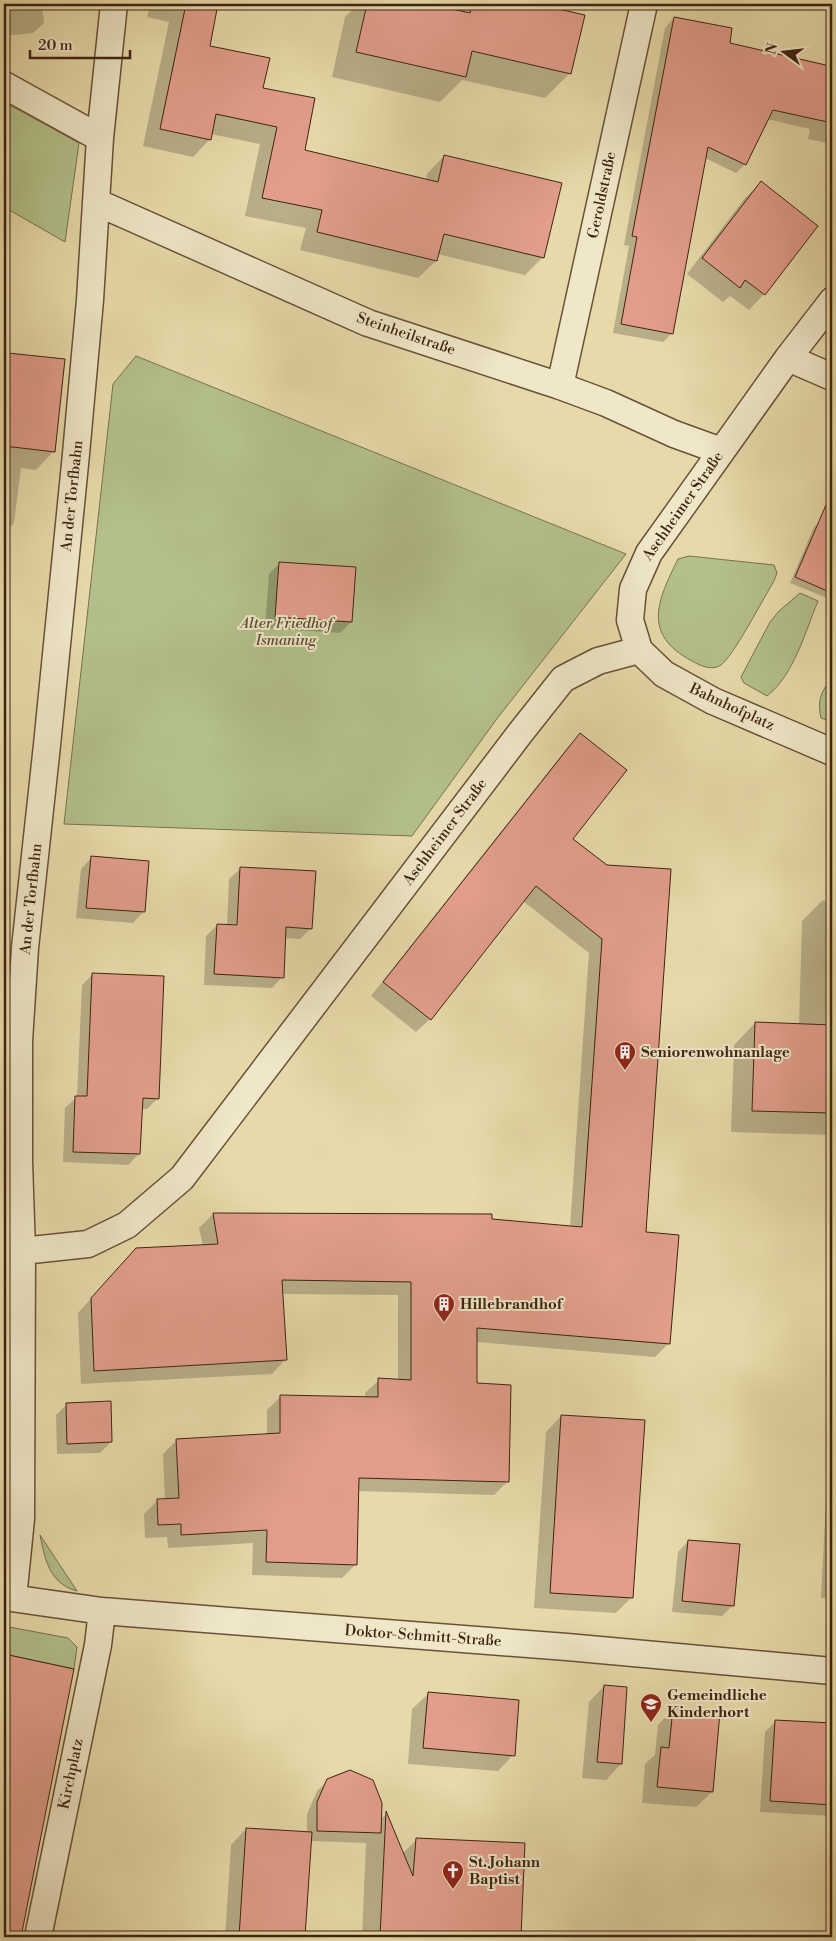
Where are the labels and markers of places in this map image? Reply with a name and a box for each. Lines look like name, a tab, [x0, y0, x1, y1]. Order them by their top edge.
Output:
building icon: Seniorenwohnanlage	[613, 1040, 637, 1071]
place label: Seniorenwohnanlage	[641, 1043, 790, 1062]
building icon: Hillebrandhof	[432, 1292, 456, 1323]
place label: Hillebrandhof	[460, 1295, 564, 1314]
place label: Gemeindliche Kinderhort	[667, 1686, 767, 1722]
school or university icon: Gemeindliche Kinderhort	[639, 1692, 663, 1723]
place label: St. Johann Baptist	[469, 1853, 541, 1889]
church icon: St. Johann Baptist	[441, 1859, 465, 1890]

